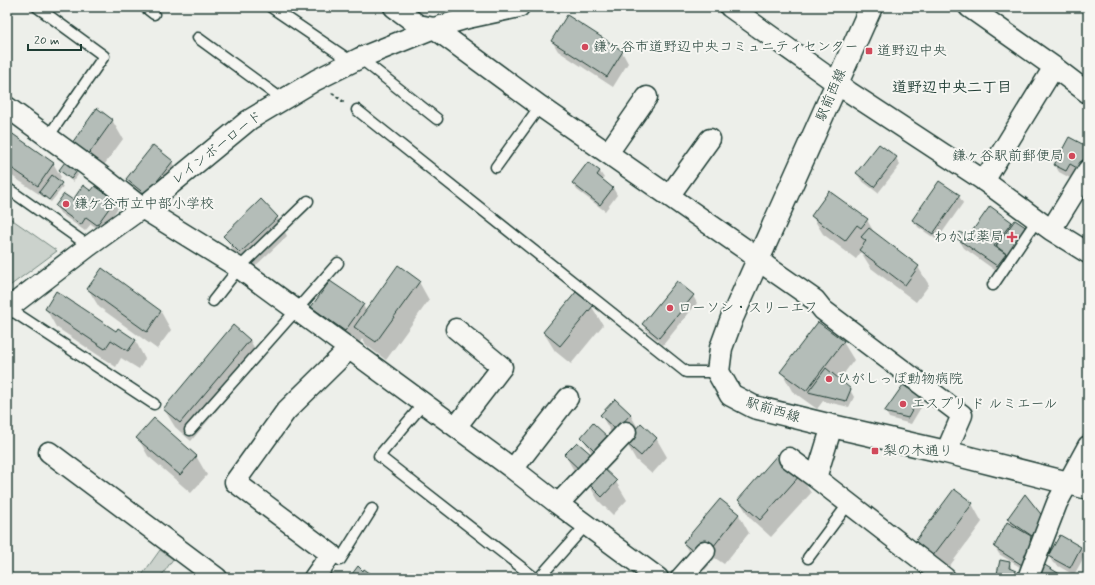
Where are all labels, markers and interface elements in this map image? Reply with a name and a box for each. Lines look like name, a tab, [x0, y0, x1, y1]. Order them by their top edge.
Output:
scale bar	[28, 26, 81, 52]
text: 20 m	[34, 33, 60, 49]
place label: 鎌ヶ谷市道野辺中央コミュニティセンター	[593, 38, 858, 56]
marker: 鎌ヶ谷市道野辺中央コミュニティセンター	[580, 42, 590, 52]
place label: 道野辺中央	[877, 42, 947, 60]
marker: 道野辺中央	[864, 46, 874, 56]
street label: 駅前西線	[812, 66, 850, 124]
district label: 道野辺中央二丁目	[892, 78, 1012, 98]
street label: レインボーロード	[168, 107, 266, 189]
place label: 鎌ヶ谷駅前郵便局	[952, 147, 1064, 165]
marker: 鎌ヶ谷駅前郵便局	[1067, 151, 1077, 161]
place label: 鎌ケ谷市立中部小学校	[74, 195, 214, 213]
marker: 鎌ケ谷市立中部小学校	[61, 199, 71, 209]
place label: わかば薬局	[934, 228, 1004, 246]
marker: わかば薬局	[1007, 232, 1017, 242]
place label: ローソン・スリーエフ	[678, 299, 818, 317]
marker: ローソン・スリーエフ	[665, 303, 675, 313]
place label: ひがしっぽ動物病院	[837, 370, 963, 388]
marker: ひがしっぽ動物病院	[824, 374, 834, 384]
street label: 駅前西線	[744, 393, 802, 427]
place label: エスプリ ド ルミエール	[911, 395, 1058, 413]
marker: エスプリ ド ルミエール	[898, 399, 908, 409]
place label: 梨の木通り	[883, 442, 953, 460]
marker: 梨の木通り	[870, 446, 880, 456]

